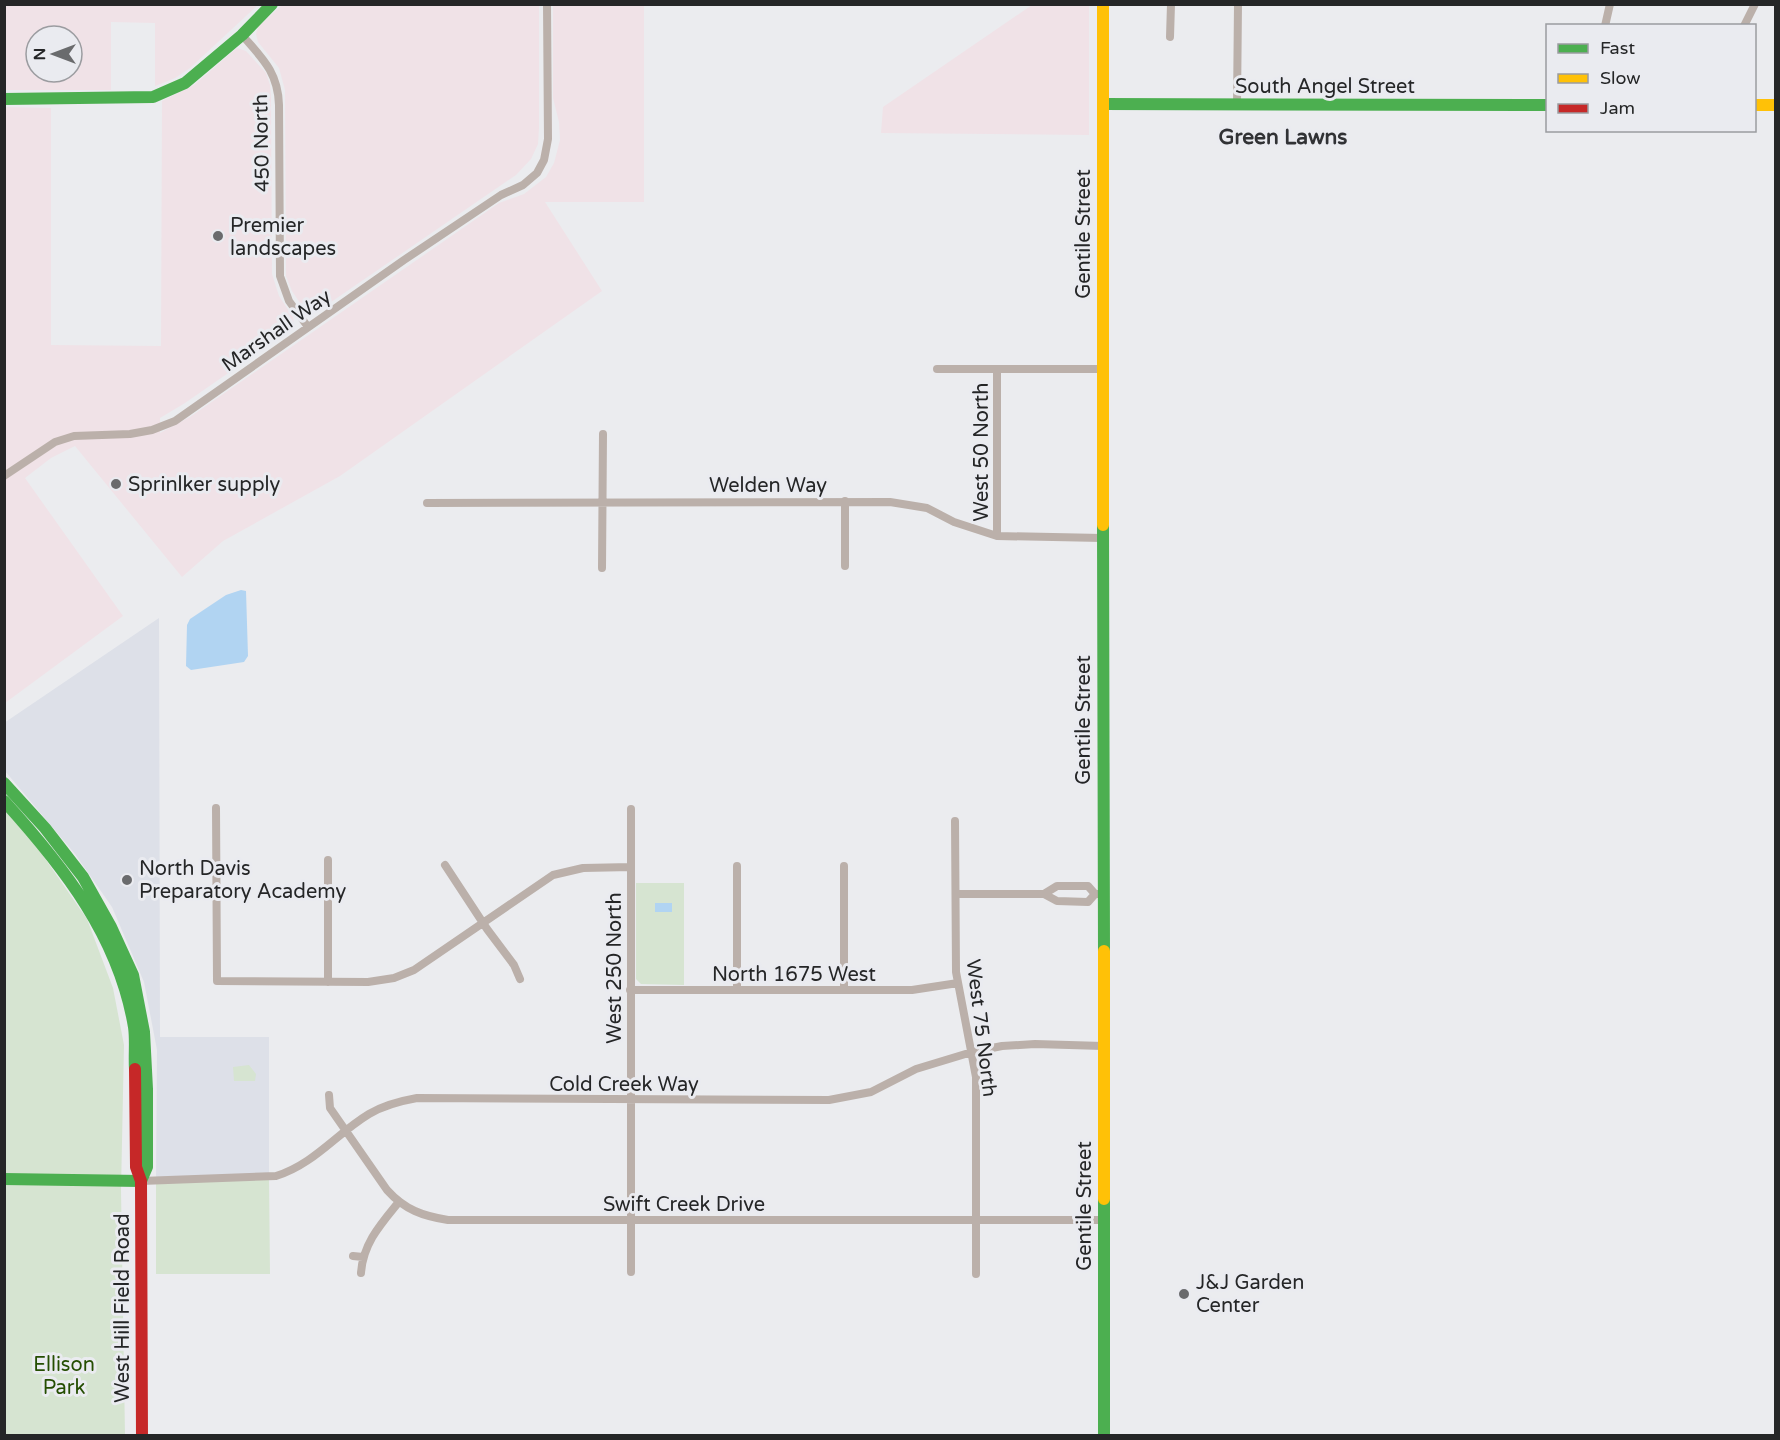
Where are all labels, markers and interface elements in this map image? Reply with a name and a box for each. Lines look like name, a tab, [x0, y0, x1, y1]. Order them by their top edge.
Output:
north arrow	[24, 24, 84, 84]
legend	[1546, 24, 1756, 132]
text: Fast	[1600, 37, 1635, 59]
text: N	[30, 48, 50, 60]
text: Slow	[1600, 67, 1641, 89]
street label: South Angel Street	[1235, 75, 1415, 99]
street label: 450 North	[249, 94, 275, 192]
text: Jam	[1600, 97, 1635, 119]
district label: Green Lawns	[1219, 125, 1347, 150]
street label: Gentile Street	[1072, 169, 1096, 299]
place label: Premier landscapes	[230, 214, 336, 261]
marker: Premier landscapes	[211, 229, 225, 243]
street label: Marshall Way	[217, 284, 336, 377]
street label: West 50 North	[970, 383, 994, 521]
place label: Sprinlker supply	[128, 473, 280, 497]
street label: Welden Way	[709, 474, 827, 498]
marker: Sprinlker supply	[109, 477, 123, 491]
street label: Gentile Street	[1072, 655, 1096, 785]
place label: North Davis Preparatory Academy	[139, 857, 346, 904]
marker: North Davis Preparatory Academy	[120, 873, 134, 887]
street label: West 250 North	[603, 892, 627, 1044]
street label: West 75 North	[961, 958, 1001, 1098]
street label: North 1675 West	[712, 963, 876, 987]
street label: Cold Creek Way	[549, 1073, 699, 1097]
street label: Gentile Street	[1073, 1141, 1097, 1271]
street label: Swift Creek Drive	[603, 1193, 765, 1217]
street label: West Hill Field Road	[111, 1213, 135, 1403]
place label: J&J Garden Center	[1196, 1271, 1304, 1318]
marker: J&J Garden Center	[1177, 1287, 1191, 1301]
park label: Ellison Park	[33, 1353, 95, 1400]

